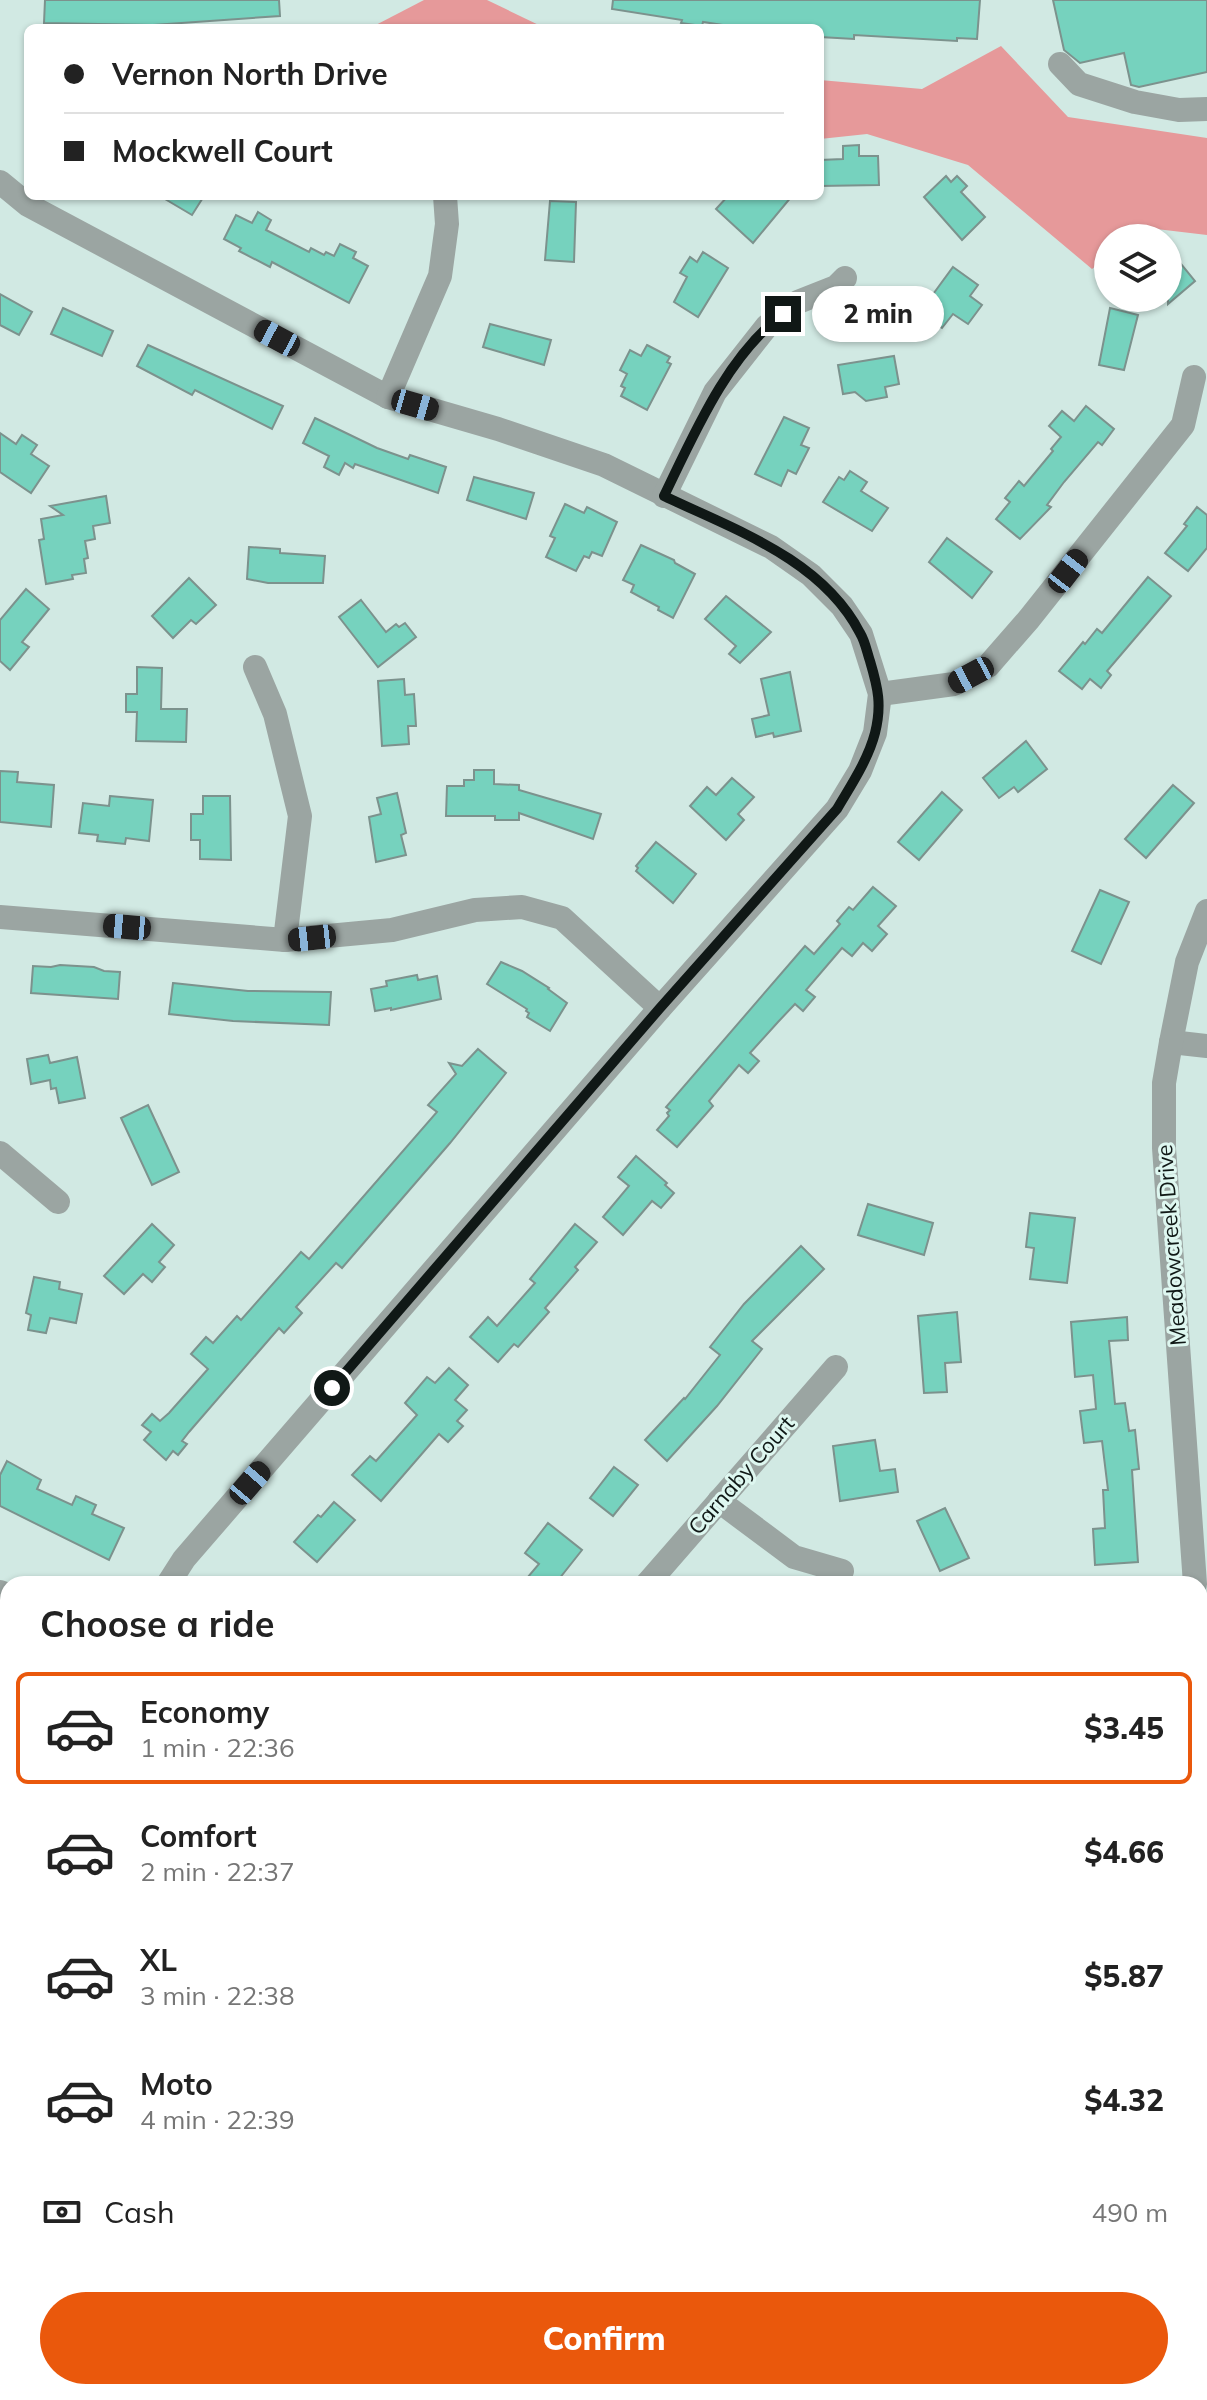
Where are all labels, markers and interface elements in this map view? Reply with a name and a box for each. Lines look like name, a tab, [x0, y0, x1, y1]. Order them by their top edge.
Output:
text: Vernon North Drive	[112, 55, 388, 93]
text: Mockwell Court	[112, 132, 333, 170]
map controls	[1094, 224, 1182, 312]
button: layers	[1094, 224, 1182, 312]
callout: 2 min	[811, 286, 943, 342]
route end	[765, 296, 801, 332]
text: 2 min	[843, 297, 913, 330]
car	[250, 316, 304, 360]
car	[389, 387, 441, 423]
car	[1044, 545, 1092, 597]
car	[944, 653, 998, 697]
car	[102, 913, 152, 941]
car	[287, 924, 337, 952]
street label: Meadowcreek Drive	[1150, 1144, 1192, 1346]
route start	[314, 1370, 350, 1406]
street label: Carnaby Court	[682, 1410, 800, 1540]
car	[225, 1457, 275, 1509]
text: Choose a ride	[40, 1601, 274, 1646]
icon: car	[44, 1692, 116, 1764]
text: Economy	[140, 1693, 269, 1731]
text: $3.45	[1084, 1709, 1164, 1747]
text: 1 min · 22:36	[140, 1731, 295, 1764]
icon: car	[44, 1816, 116, 1888]
text: Comfort	[140, 1817, 257, 1855]
text: $4.66	[1084, 1833, 1164, 1871]
text: 2 min · 22:37	[140, 1855, 295, 1888]
icon: car	[44, 1940, 116, 2012]
text: XL	[140, 1941, 177, 1979]
text: $5.87	[1084, 1957, 1164, 1995]
text: 3 min · 22:38	[140, 1979, 295, 2012]
icon: car	[44, 2064, 116, 2136]
text: Moto	[140, 2065, 213, 2103]
text: $4.32	[1084, 2081, 1164, 2119]
text: 4 min · 22:39	[140, 2103, 295, 2136]
icon: cash	[40, 2190, 84, 2234]
text: Cash	[104, 2193, 175, 2231]
text: 490 m	[1092, 2196, 1168, 2229]
button: Confirm	[40, 2292, 1168, 2384]

